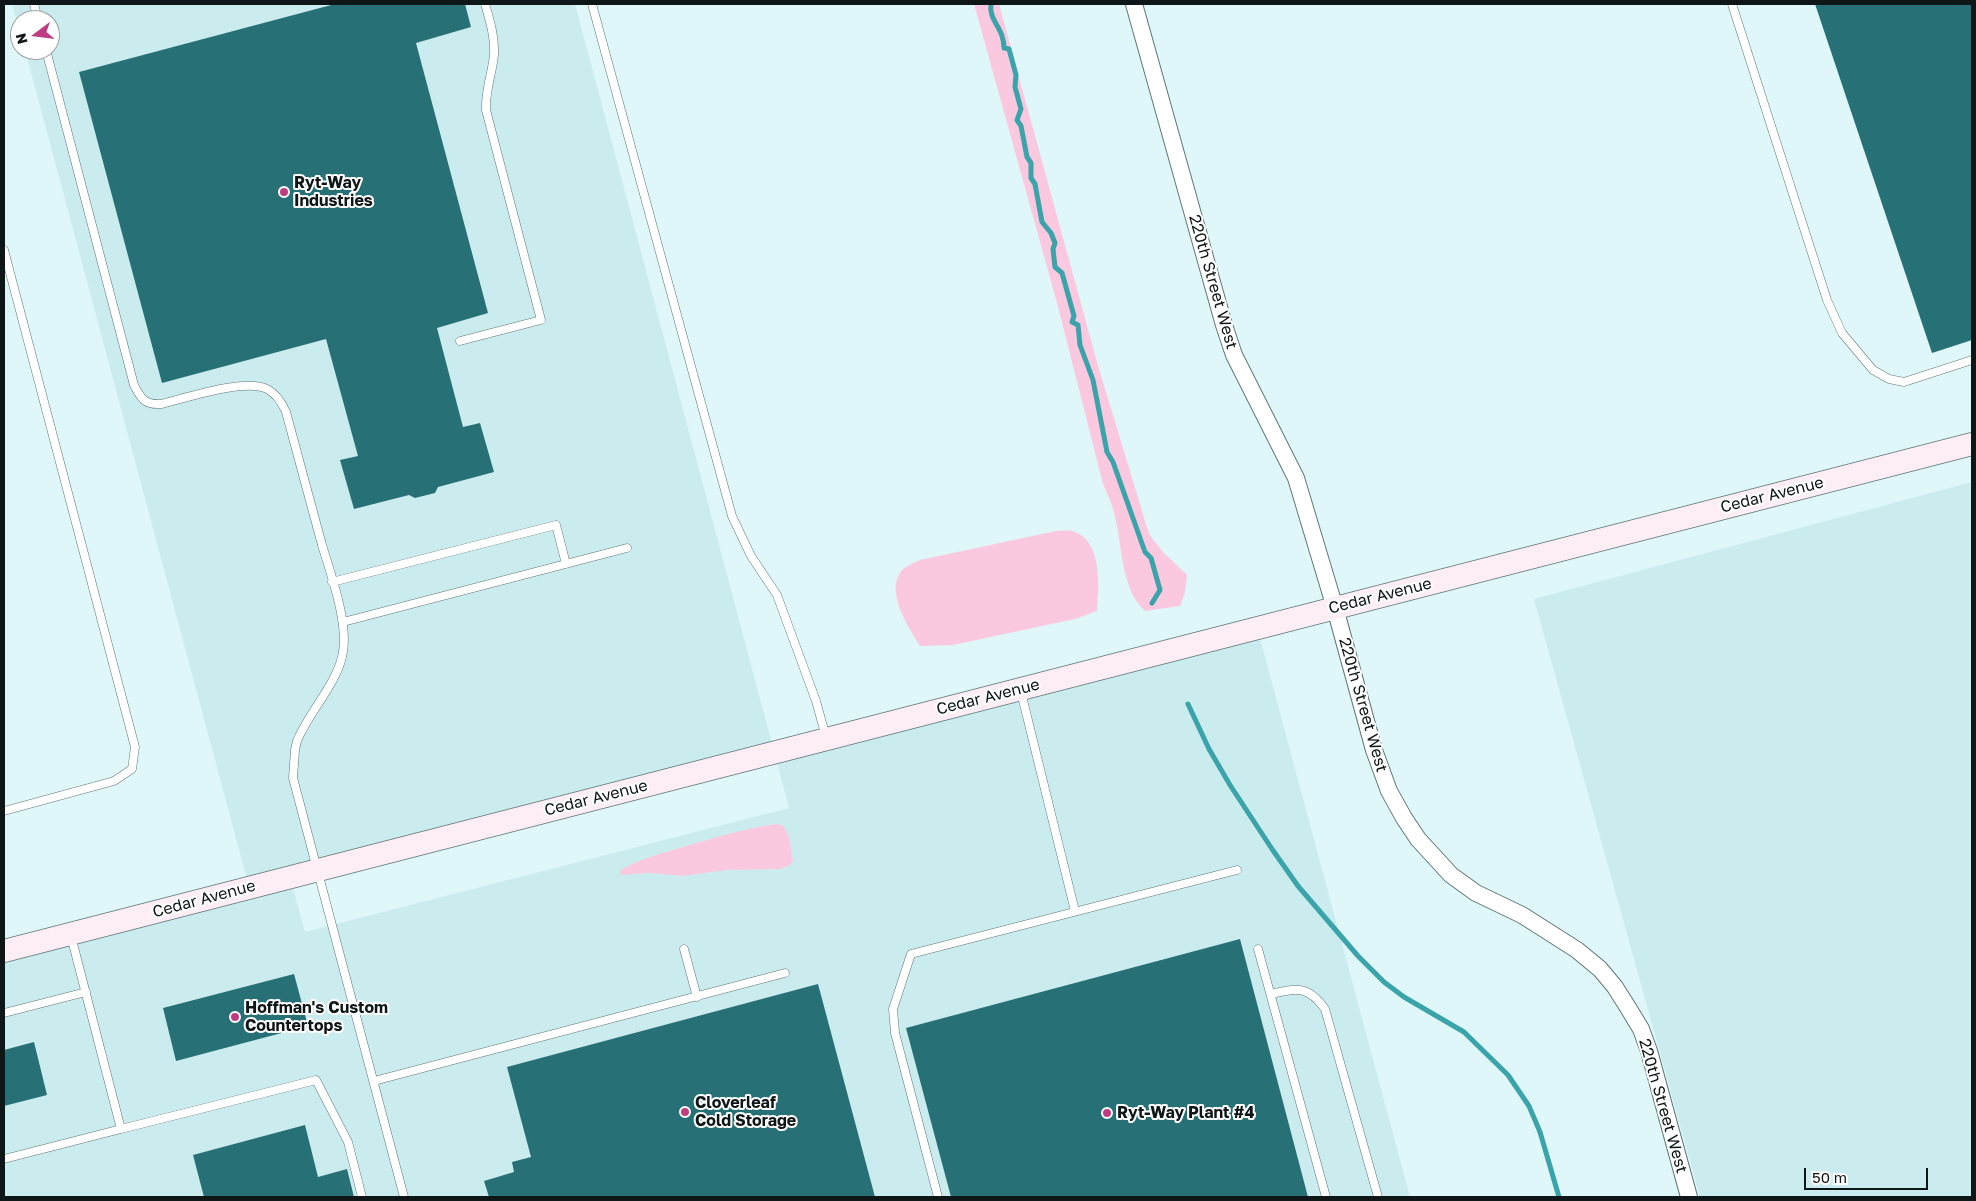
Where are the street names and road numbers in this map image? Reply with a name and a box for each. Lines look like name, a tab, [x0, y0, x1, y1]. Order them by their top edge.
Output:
street label: 220th Street West	[1185, 213, 1241, 351]
street label: Cedar Avenue	[1718, 473, 1826, 517]
street label: Cedar Avenue	[1326, 574, 1434, 618]
street label: 220th Street West	[1335, 636, 1391, 774]
street label: Cedar Avenue	[934, 675, 1042, 719]
street label: Cedar Avenue	[542, 776, 650, 820]
street label: Cedar Avenue	[150, 876, 258, 922]
street label: 220th Street West	[1635, 1037, 1691, 1175]

